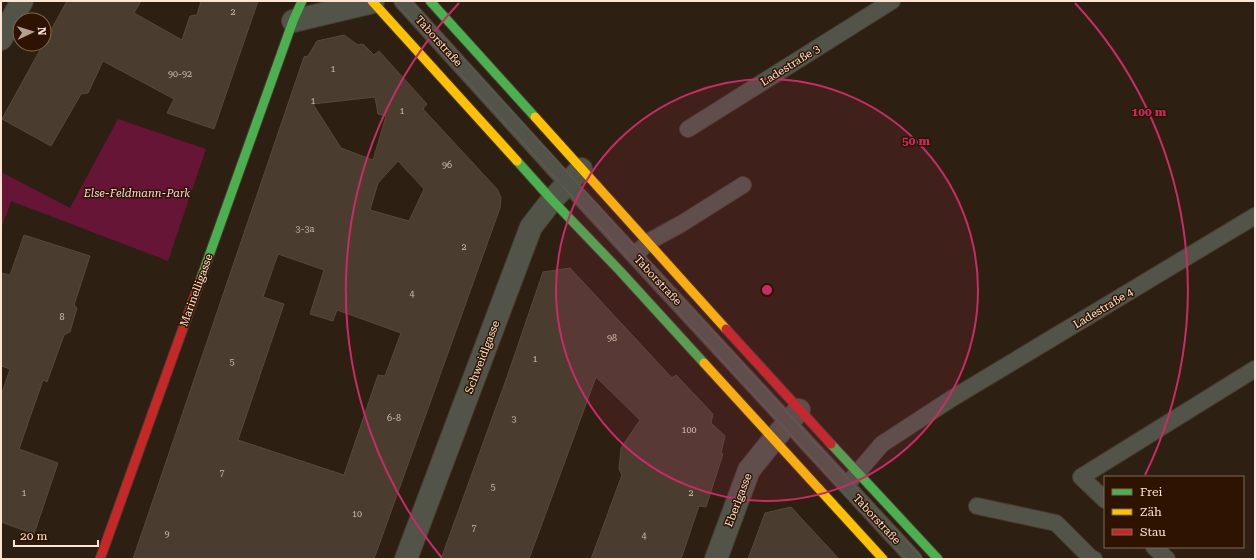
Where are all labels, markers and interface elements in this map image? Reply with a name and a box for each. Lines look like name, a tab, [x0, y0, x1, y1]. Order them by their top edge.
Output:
house number: 2	[230, 7, 236, 17]
north arrow	[12, 12, 52, 52]
street label: Taborstraße	[413, 13, 465, 69]
text: N	[35, 27, 48, 37]
street label: Ladestraße 3	[758, 42, 822, 89]
house number: 1	[330, 64, 336, 74]
house number: 90-92	[168, 69, 192, 79]
house number: 1	[310, 96, 316, 106]
text: 100 m	[1132, 105, 1167, 119]
house number: 1	[399, 106, 405, 116]
text: 50 m	[902, 134, 930, 148]
house number: 96	[442, 160, 452, 170]
park label: Else-Feldmann-Park	[83, 187, 190, 200]
house number: 3-3a	[296, 224, 315, 234]
house number: 2	[461, 242, 467, 252]
street label: Marinelligasse	[177, 252, 216, 328]
street label: Taborstraße	[631, 253, 684, 308]
centre of rings	[760, 283, 774, 297]
street label: Ladestraße 4	[1071, 285, 1136, 331]
house number: 4	[409, 289, 415, 299]
house number: 8	[59, 312, 65, 322]
street label: Schweidlgasse	[463, 319, 502, 396]
house number: 98	[607, 333, 617, 343]
house number: 1	[532, 354, 538, 364]
house number: 5	[229, 357, 235, 367]
house number: 6-8	[387, 413, 401, 423]
house number: 3	[511, 414, 517, 424]
house number: 100	[681, 425, 697, 435]
house number: 7	[219, 468, 225, 478]
street label: Eberlgasse	[722, 471, 755, 529]
legend	[1104, 476, 1244, 548]
house number: 5	[490, 482, 496, 492]
text: Frei	[1140, 485, 1162, 499]
house number: 1	[21, 488, 27, 498]
house number: 2	[688, 488, 694, 498]
street label: Taborstraße	[850, 492, 903, 547]
text: Zäh	[1140, 505, 1162, 519]
house number: 10	[352, 509, 362, 519]
scale bar	[14, 522, 98, 548]
house number: 7	[471, 523, 477, 533]
text: Stau	[1140, 525, 1166, 539]
text: 20 m	[20, 529, 47, 543]
house number: 9	[164, 529, 170, 539]
house number: 4	[641, 531, 647, 541]

